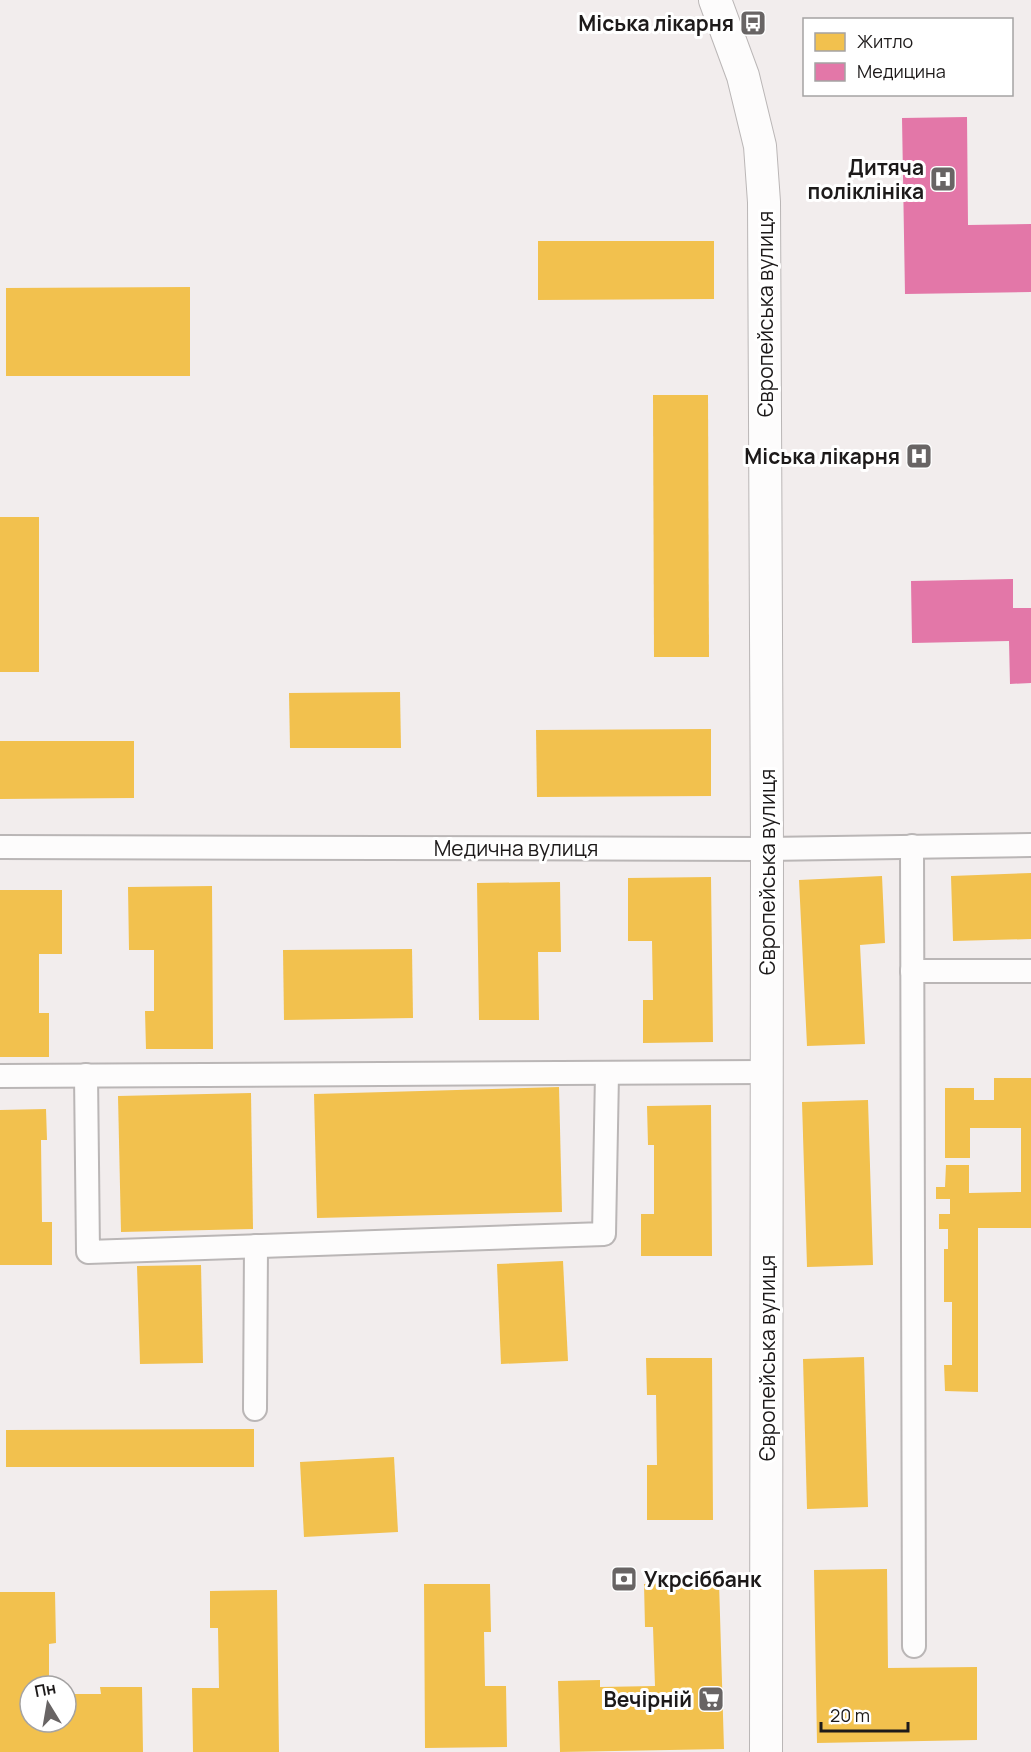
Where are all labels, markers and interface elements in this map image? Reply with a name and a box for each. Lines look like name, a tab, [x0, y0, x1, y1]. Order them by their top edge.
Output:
bus stop icon: Міська лікарня	[738, 8, 768, 38]
place label: Міська лікарня	[578, 9, 734, 37]
legend	[803, 18, 1013, 96]
text: Житло	[857, 29, 913, 53]
text: Медицина	[857, 59, 946, 83]
place label: Дитяча поліклініка	[808, 153, 924, 205]
hospital icon: Дитяча поліклініка	[928, 164, 958, 194]
street label: Європейська вулиця	[751, 211, 779, 417]
hospital icon: Мiська лiкарня	[904, 441, 934, 471]
place label: Мiська лiкарня	[744, 442, 900, 470]
street label: Європейська вулиця	[753, 769, 781, 975]
street label: Медична вулиця	[434, 834, 598, 862]
street label: Європейська вулиця	[753, 1255, 781, 1461]
bank icon: Укрсiббанк	[609, 1564, 639, 1594]
place label: Укрсiббанк	[644, 1565, 762, 1593]
north arrow	[18, 1674, 78, 1734]
text: Пн	[32, 1676, 58, 1702]
supermarket icon: Вечірній	[696, 1684, 726, 1714]
place label: Вечірній	[603, 1685, 692, 1713]
scale bar	[821, 1695, 908, 1733]
text: 20 m	[830, 1703, 870, 1727]

